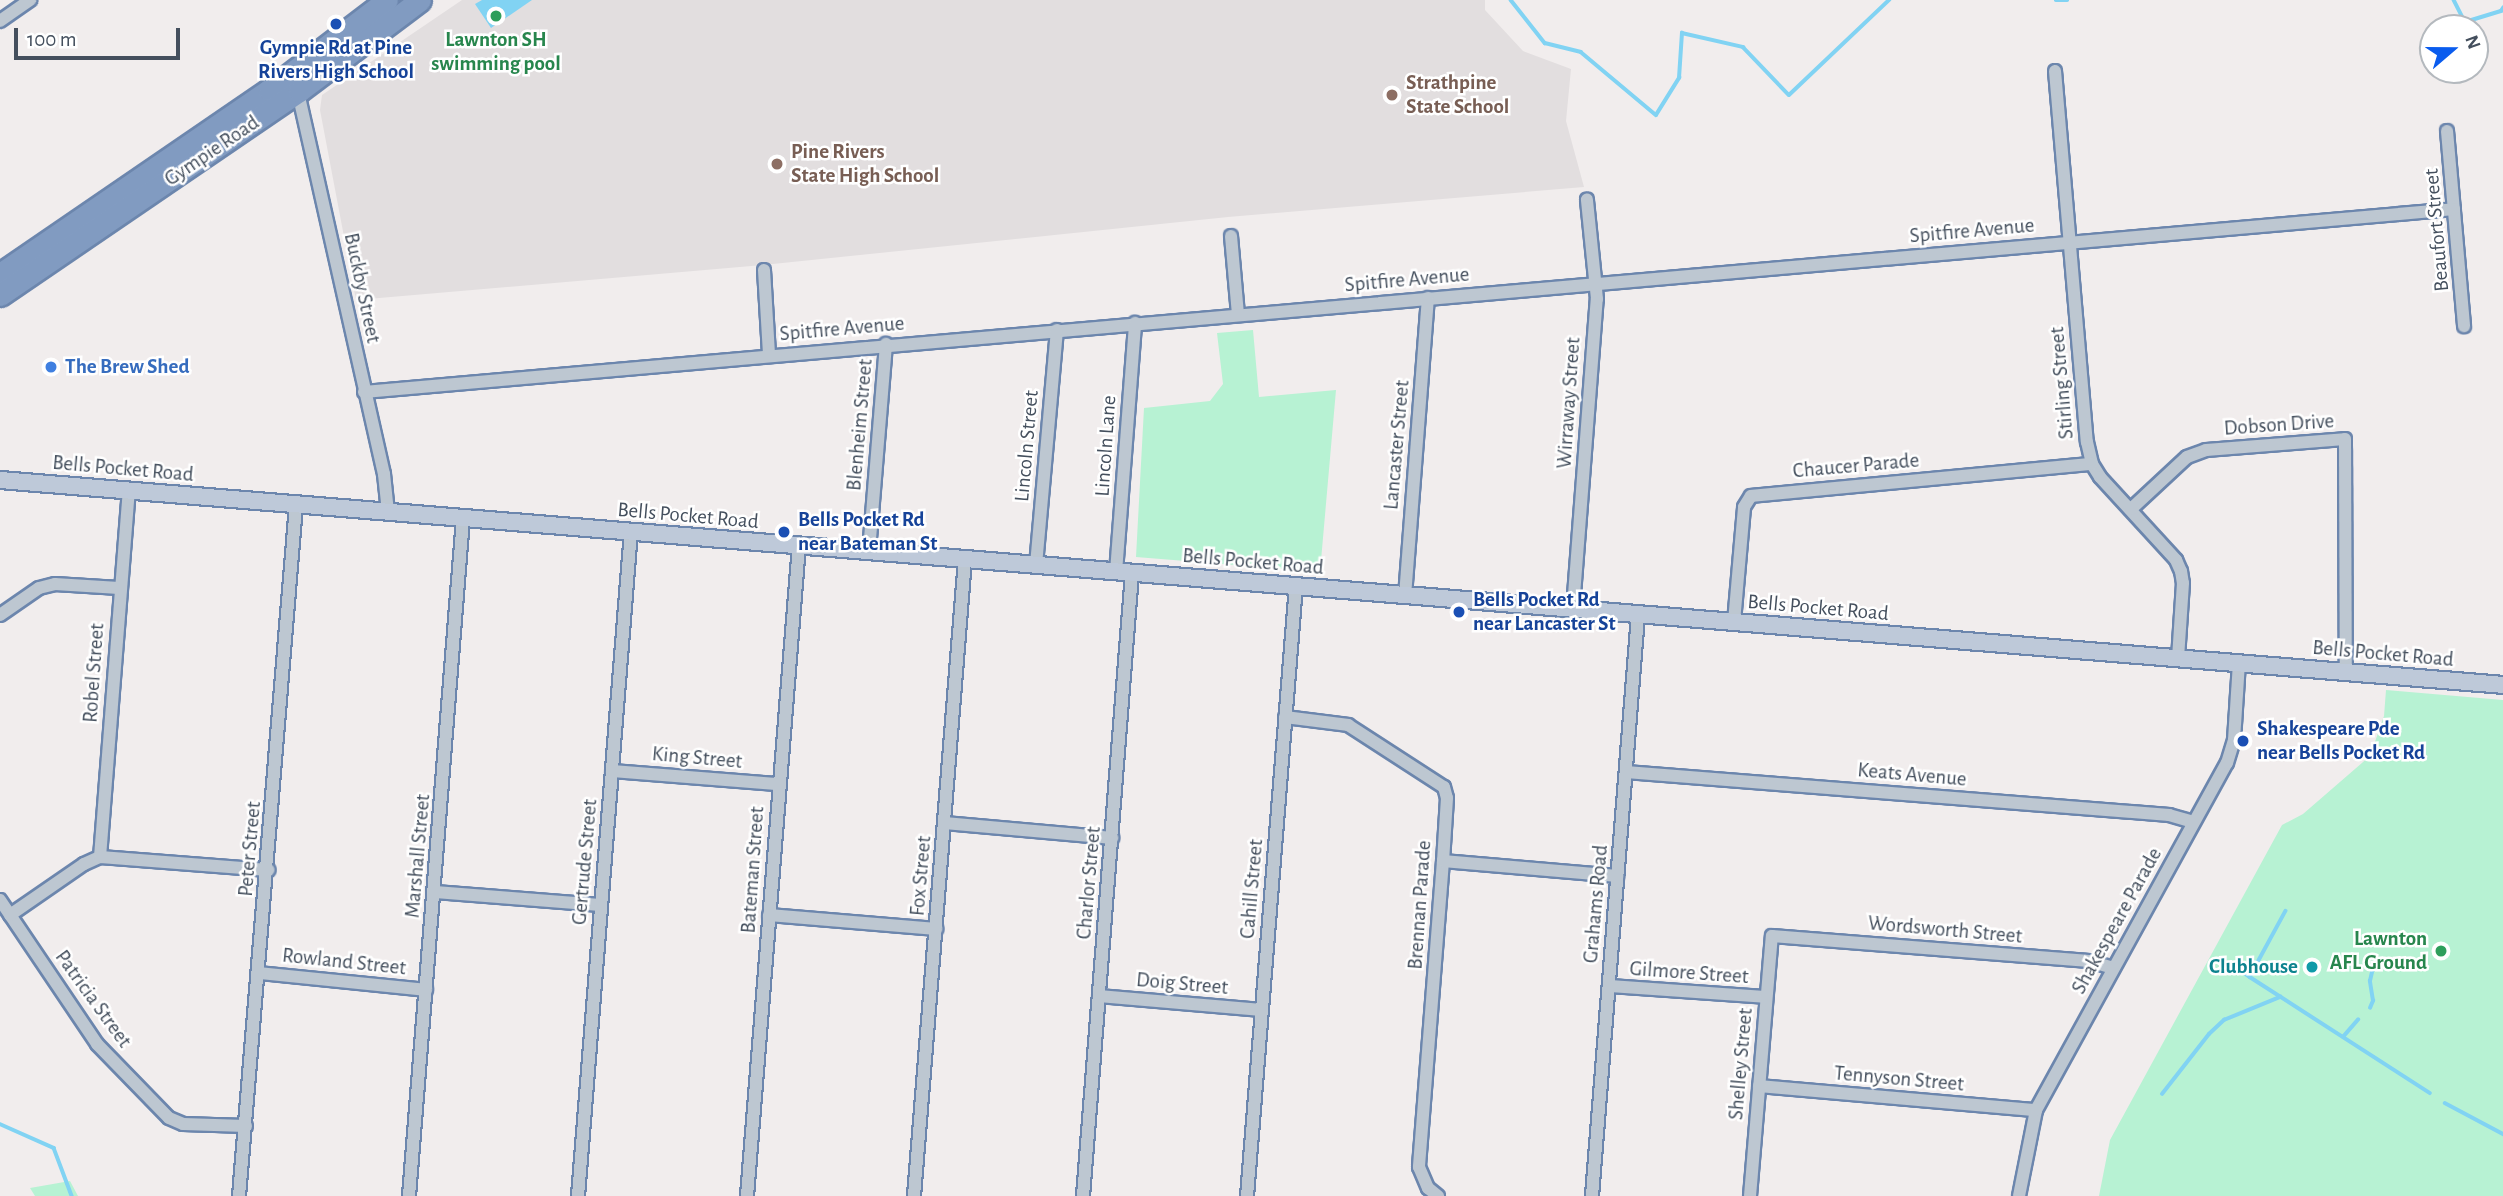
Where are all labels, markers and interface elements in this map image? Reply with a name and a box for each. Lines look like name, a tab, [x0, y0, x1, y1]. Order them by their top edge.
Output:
marker: Lawnton SH swimming pool	[488, 8, 504, 24]
scale bar	[18, 14, 184, 58]
north arrow	[2419, 14, 2489, 84]
marker: Gympie Rd at Pine Rivers High School	[328, 16, 344, 32]
place label: Lawnton SH swimming pool	[431, 27, 561, 77]
text: 100 m	[27, 29, 77, 50]
text: N	[2461, 33, 2484, 52]
place label: Gympie Rd at Pine Rivers High School	[258, 35, 414, 85]
place label: Strathpine State School	[1406, 70, 1509, 120]
marker: Strathpine State School	[1384, 87, 1400, 103]
street label: Gympie Road	[160, 110, 264, 192]
place label: Pine Rivers State High School	[791, 139, 939, 189]
marker: Pine Rivers State High School	[769, 156, 785, 172]
street label: Beaufort Street	[2419, 167, 2455, 293]
street label: Spitfire Avenue	[1909, 213, 2035, 249]
street label: Buckby Street	[338, 231, 386, 345]
street label: Spitfire Avenue	[1344, 262, 1470, 298]
street label: Spitfire Avenue	[779, 311, 905, 347]
street label: Stirling Street	[2045, 326, 2079, 440]
street label: Wirraway Street	[1552, 336, 1586, 470]
place label: The Brew Shed	[65, 354, 189, 380]
street label: Blenheim Street	[842, 358, 878, 492]
marker: The Brew Shed	[43, 359, 59, 375]
street label: Lancaster Street	[1379, 379, 1415, 511]
street label: Lincoln Street	[1010, 389, 1044, 503]
street label: Lincoln Lane	[1090, 395, 1122, 497]
street label: Dobson Drive	[2223, 409, 2335, 441]
street label: Chaucer Parade	[1792, 448, 1920, 484]
street label: Bells Pocket Road	[51, 450, 195, 488]
street label: Bells Pocket Road	[616, 497, 760, 535]
place label: Bells Pocket Rd near Bateman St	[798, 507, 937, 557]
marker: Bells Pocket Rd near Bateman St	[776, 524, 792, 540]
street label: Bells Pocket Road	[1181, 543, 1325, 581]
place label: Bells Pocket Rd near Lancaster St	[1473, 587, 1616, 637]
street label: Bells Pocket Road	[1746, 589, 1890, 627]
marker: Bells Pocket Rd near Lancaster St	[1451, 604, 1467, 620]
street label: Robel Street	[78, 622, 110, 724]
street label: Bells Pocket Road	[2311, 635, 2455, 673]
place label: Shakespeare Pde near Bells Pocket Rd	[2257, 716, 2425, 766]
marker: Shakespeare Pde near Bells Pocket Rd	[2235, 733, 2251, 749]
street label: King Street	[651, 742, 743, 774]
street label: Keats Avenue	[1856, 758, 1968, 792]
street label: Marshall Street	[400, 793, 436, 919]
street label: Gertrude Street	[567, 798, 603, 926]
street label: Peter Street	[233, 800, 267, 898]
street label: Bateman Street	[736, 806, 770, 934]
street label: Charlor Street	[1072, 826, 1106, 940]
street label: Fox Street	[905, 835, 937, 917]
street label: Cahill Street	[1235, 838, 1269, 940]
street label: Brennan Parade	[1403, 840, 1437, 970]
street label: Shakespeare Parade	[2066, 843, 2168, 999]
street label: Grahams Road	[1578, 844, 1614, 964]
street label: Wordsworth Street	[1867, 911, 2023, 949]
place label: Lawnton AFL Ground	[2330, 926, 2427, 976]
street label: Rowland Street	[281, 943, 407, 981]
marker: Lawnton AFL Ground	[2433, 943, 2449, 959]
street label: Patricia Street	[49, 945, 137, 1053]
place label: Clubhouse	[2209, 954, 2298, 980]
street label: Gilmore Street	[1629, 956, 1749, 990]
marker: Clubhouse	[2304, 959, 2320, 975]
street label: Doig Street	[1135, 967, 1229, 1001]
street label: Shelley Street	[1724, 1007, 1758, 1121]
street label: Tennyson Street	[1833, 1061, 1965, 1097]

